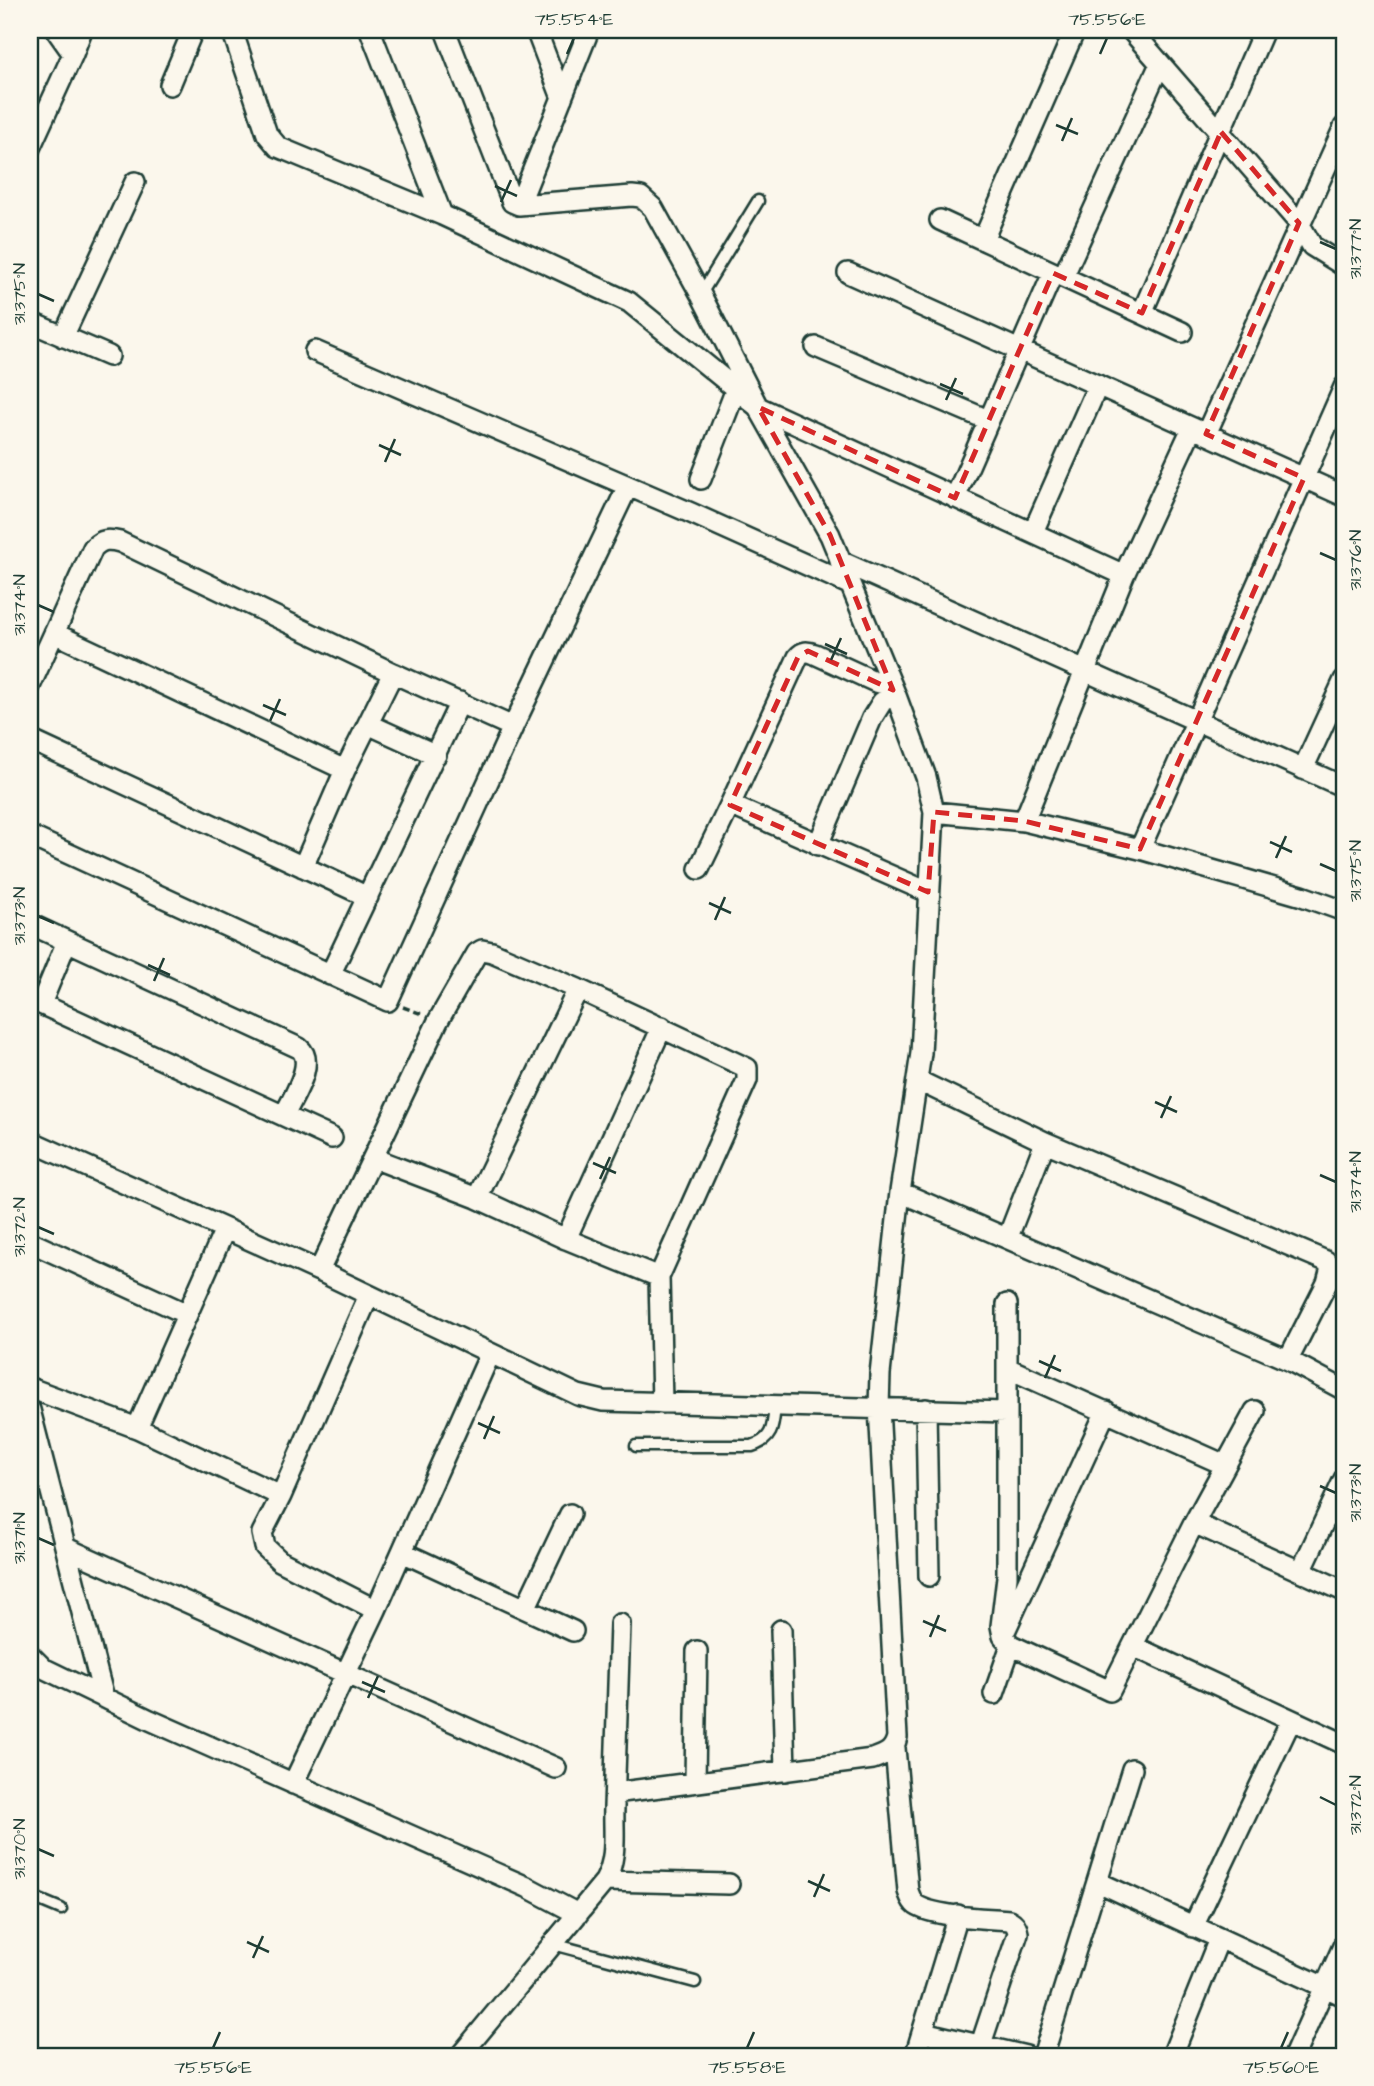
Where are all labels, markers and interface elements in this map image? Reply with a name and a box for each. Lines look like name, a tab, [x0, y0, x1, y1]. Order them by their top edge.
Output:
text: 75.554°E	[535, 7, 614, 32]
text: 75.556°E	[1068, 7, 1146, 32]
text: 31.377°N	[1343, 219, 1368, 279]
text: 31.375°N	[7, 263, 32, 325]
text: 31.376°N	[1343, 530, 1368, 590]
text: 31.374°N	[7, 574, 32, 636]
text: 31.375°N	[1343, 840, 1368, 902]
text: 31.373°N	[7, 887, 32, 945]
text: 31.374°N	[1343, 1151, 1368, 1213]
text: 31.372°N	[7, 1197, 32, 1257]
text: 31.373°N	[1343, 1464, 1368, 1522]
text: 31.371°N	[7, 1512, 32, 1564]
text: 31.372°N	[1343, 1775, 1368, 1835]
text: 31.370°N	[7, 1819, 32, 1879]
text: 75.556°E	[174, 2055, 252, 2080]
text: 75.558°E	[708, 2055, 786, 2080]
text: 75.560°E	[1243, 2055, 1320, 2080]

